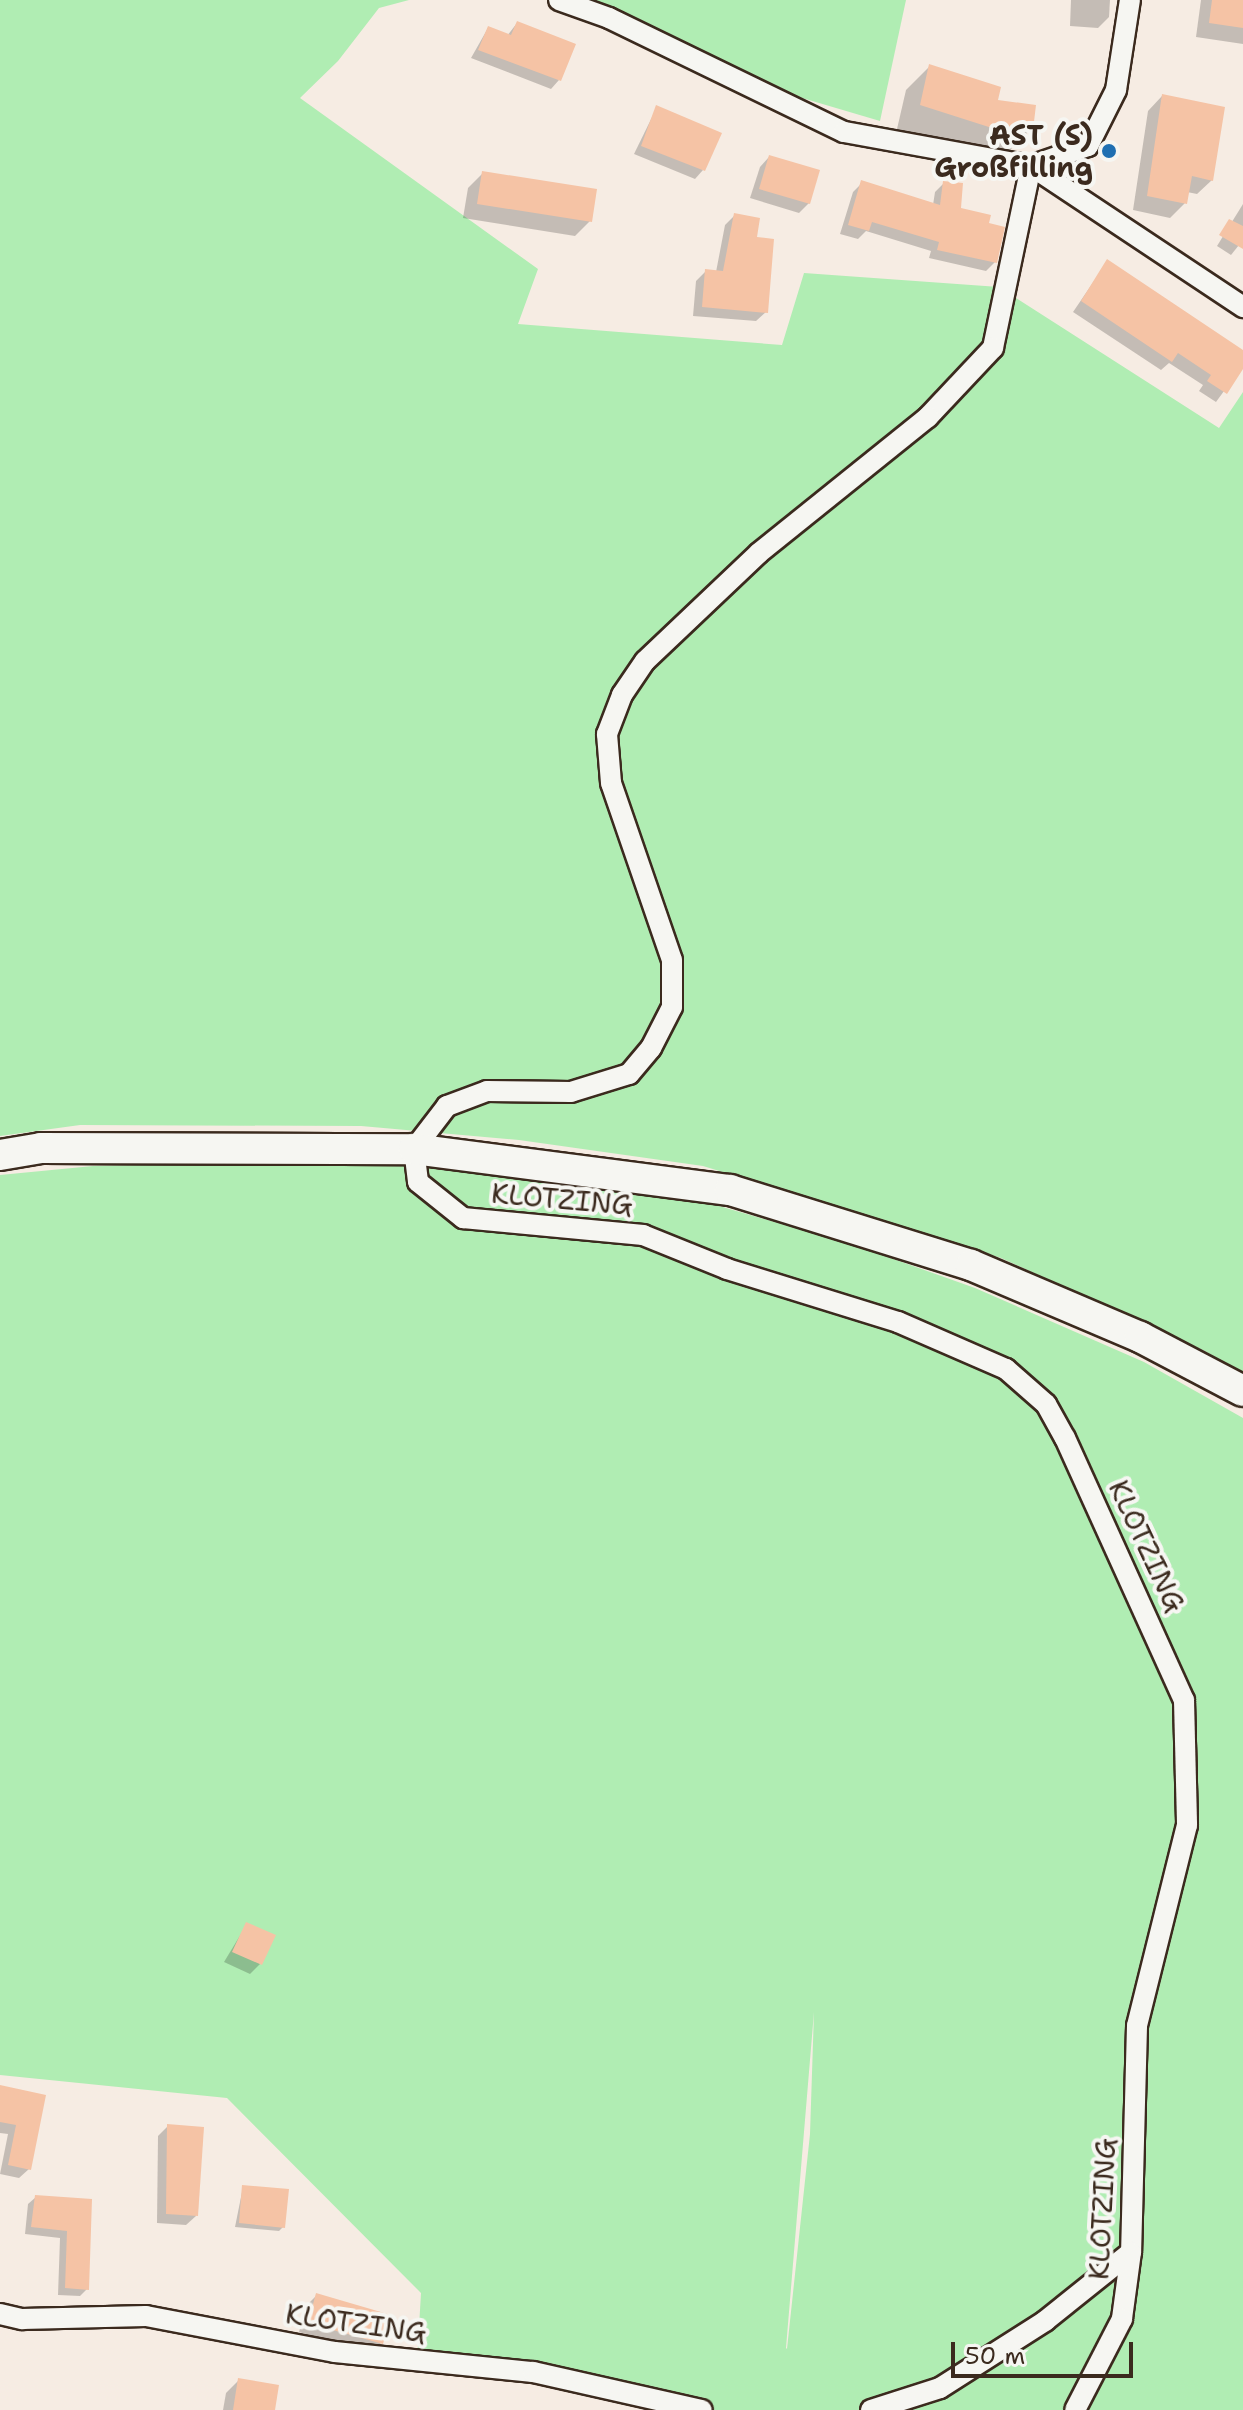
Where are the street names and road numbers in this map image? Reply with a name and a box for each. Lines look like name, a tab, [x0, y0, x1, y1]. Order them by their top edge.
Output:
street label: KLOTZING	[490, 1176, 634, 1222]
street label: KLOTZING	[1102, 1475, 1192, 1617]
street label: KLOTZING	[1082, 2137, 1122, 2281]
street label: KLOTZING	[283, 2296, 429, 2350]

